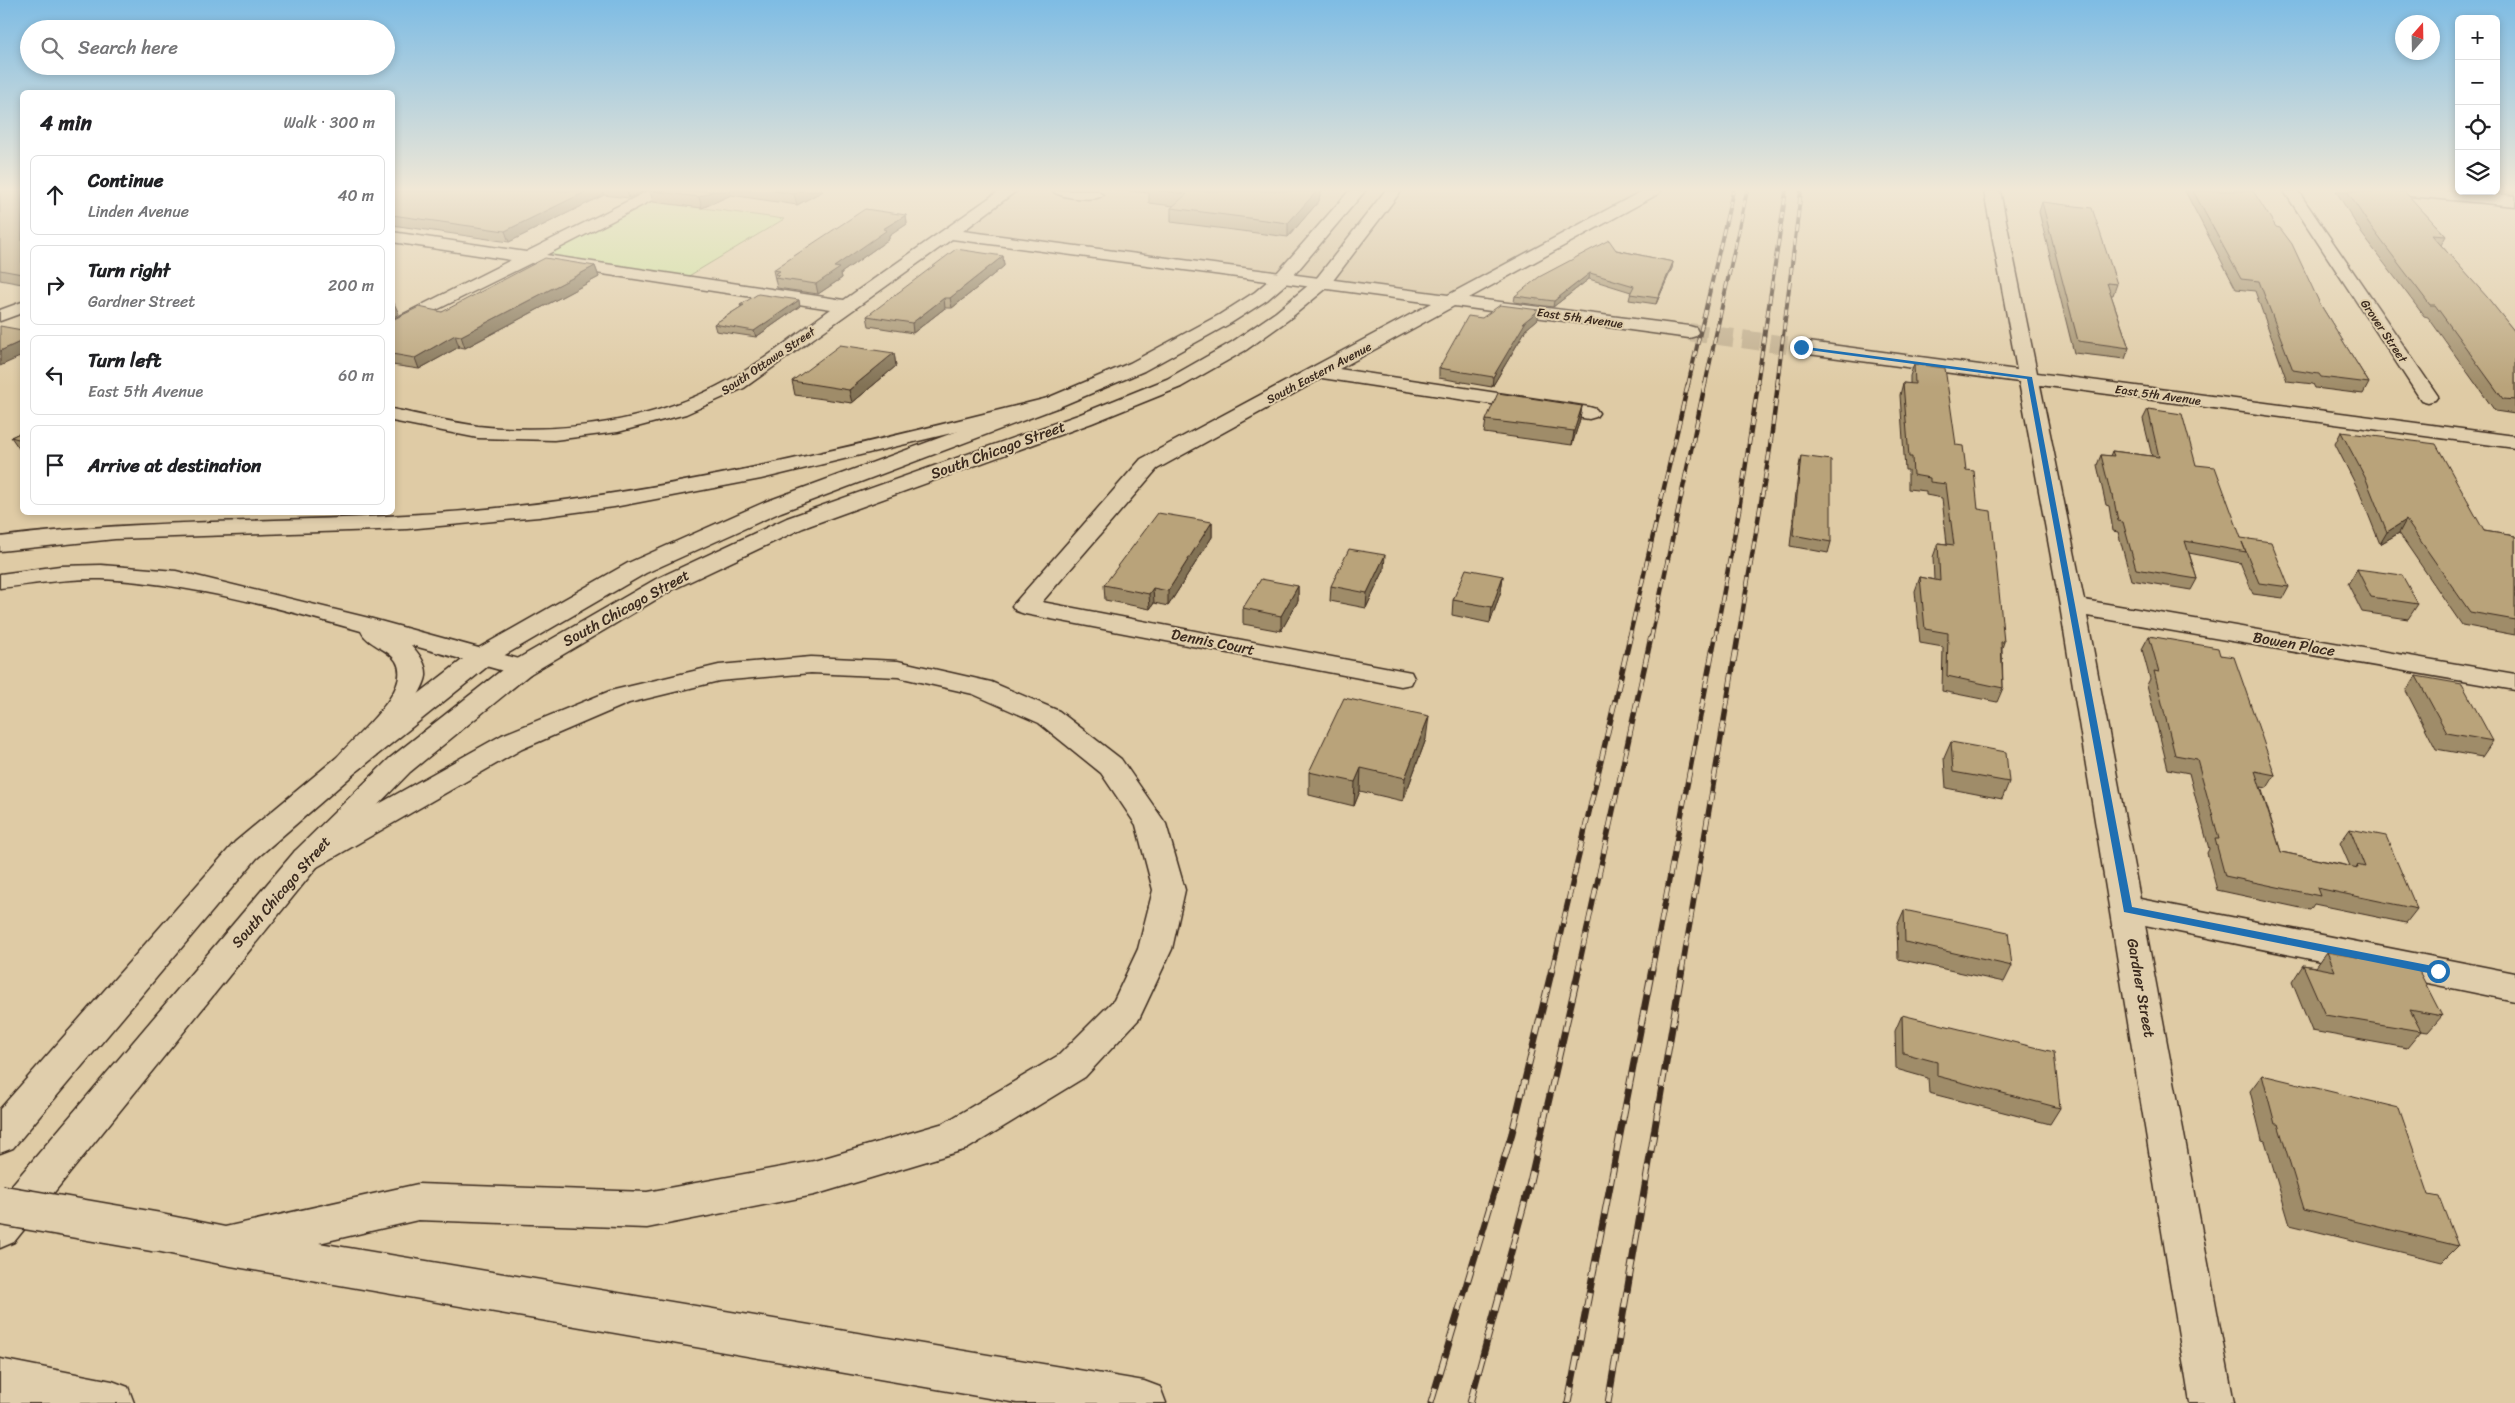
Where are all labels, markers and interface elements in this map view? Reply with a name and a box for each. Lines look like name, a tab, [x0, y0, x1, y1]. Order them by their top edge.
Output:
north arrow	[2395, 15, 2440, 60]
map controls	[2455, 15, 2500, 195]
button: +	[2455, 15, 2500, 60]
search box	[20, 20, 395, 75]
text: Search here	[78, 31, 178, 64]
icon: search	[38, 34, 66, 62]
button: −	[2455, 60, 2500, 105]
text: 4 min	[40, 104, 92, 142]
button: locate	[2455, 105, 2500, 150]
text: Walk · 300 m	[284, 108, 375, 137]
button: layers	[2455, 150, 2500, 195]
text: Continue	[88, 164, 164, 197]
icon: ahead	[41, 181, 69, 209]
text: 40 m	[337, 181, 374, 210]
text: Linden Avenue	[88, 197, 189, 226]
text: Turn right	[88, 254, 170, 287]
icon: right	[41, 271, 69, 299]
text: 200 m	[328, 271, 374, 300]
text: Gardner Street	[88, 287, 195, 316]
street label: Grover Street	[2355, 295, 2414, 368]
street label: East 5th Avenue	[1536, 301, 1625, 335]
street label: South Ottawa Street	[716, 320, 821, 401]
street label: South Eastern Avenue	[1262, 336, 1376, 410]
route end	[1790, 336, 1813, 359]
text: Turn left	[88, 344, 161, 377]
icon: left	[41, 361, 69, 389]
text: 60 m	[338, 361, 374, 390]
text: East 5th Avenue	[88, 377, 203, 406]
street label: East 5th Avenue	[2114, 378, 2203, 412]
street label: South Chicago Street	[927, 413, 1070, 486]
text: Arrive at destination	[88, 449, 261, 482]
icon: arrive	[41, 451, 69, 479]
street label: South Chicago Street	[558, 562, 695, 654]
street label: Dennis Court	[1169, 621, 1257, 663]
street label: Bowen Place	[2251, 624, 2337, 664]
street label: South Chicago Street	[225, 830, 338, 954]
street label: Gardner Street	[2119, 936, 2163, 1040]
route start	[2427, 960, 2450, 983]

